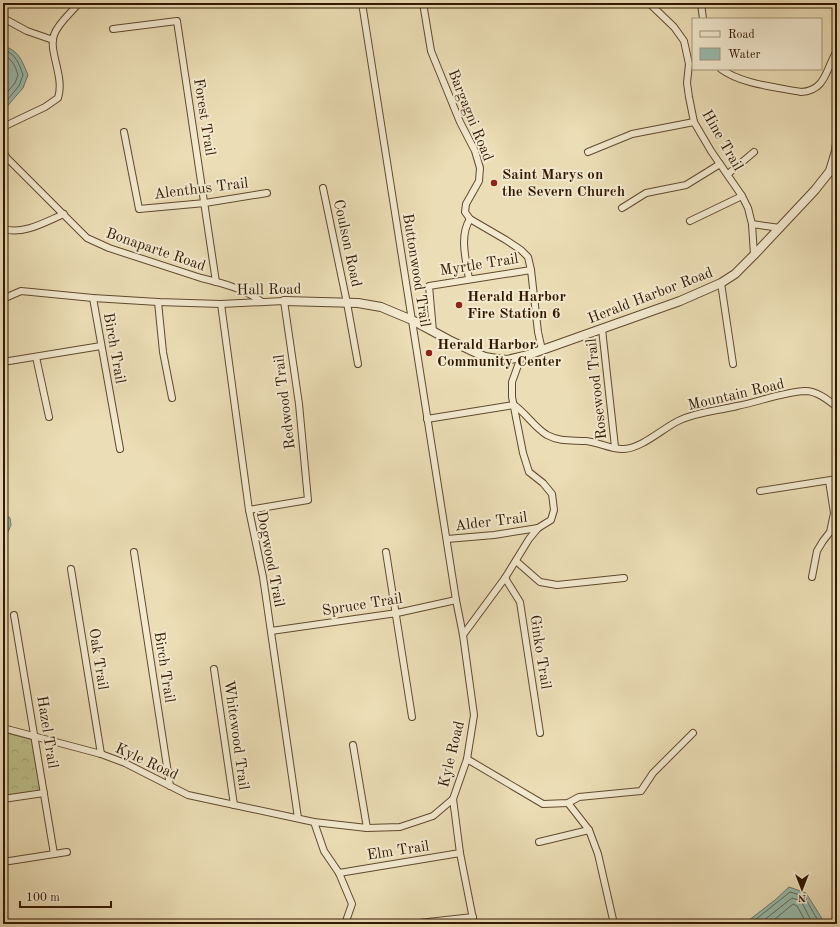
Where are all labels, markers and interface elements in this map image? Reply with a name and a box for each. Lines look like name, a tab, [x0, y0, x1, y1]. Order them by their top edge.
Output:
legend	[692, 18, 822, 70]
text: Road	[728, 29, 755, 41]
text: Water	[728, 49, 761, 61]
street label: Bargagni Road	[444, 68, 495, 164]
street label: Forest Trail	[190, 78, 217, 157]
street label: Hine Trail	[698, 108, 745, 174]
place label: Saint Marys on the Severn Church	[502, 168, 625, 200]
street label: Alenthus Trail	[153, 176, 249, 203]
marker: Saint Marys on the Severn Church	[489, 178, 499, 188]
street label: Coulson Road	[330, 198, 363, 289]
street label: Buttonwood Trail	[399, 212, 432, 328]
street label: Bonaparte Road	[104, 226, 207, 275]
street label: Myrtle Trail	[439, 252, 520, 279]
street label: Herald Harbor Road	[586, 266, 715, 327]
street label: Hall Road	[236, 282, 302, 299]
place label: Herald Harbor Fire Station 6	[467, 290, 566, 322]
marker: Herald Harbor Fire Station 6	[454, 300, 464, 310]
street label: Birch Trail	[100, 312, 127, 385]
street label: Rosewood Trail	[585, 337, 610, 440]
place label: Herald Harbor Community Center	[437, 338, 562, 370]
marker: Herald Harbor Community Center	[424, 348, 434, 358]
street label: Redwood Trail	[272, 353, 299, 450]
street label: Mountain Road	[687, 377, 786, 414]
street label: Dogwood Trail	[253, 510, 286, 609]
street label: Alder Trail	[454, 511, 528, 534]
street label: Spruce Trail	[321, 592, 404, 619]
street label: Ginko Trail	[526, 614, 553, 690]
street label: Oak Trail	[85, 627, 110, 691]
street label: Birch Trail	[150, 631, 177, 704]
street label: Whitewood Trail	[220, 679, 251, 791]
street label: Hazel Trail	[33, 695, 60, 770]
street label: Kyle Road	[437, 719, 468, 789]
street label: Kyle Road	[112, 741, 180, 784]
street label: Elm Trail	[366, 839, 430, 864]
north arrow	[782, 869, 822, 909]
scale bar	[20, 883, 111, 909]
text: 100 m	[26, 892, 60, 904]
text: N	[797, 892, 806, 903]

